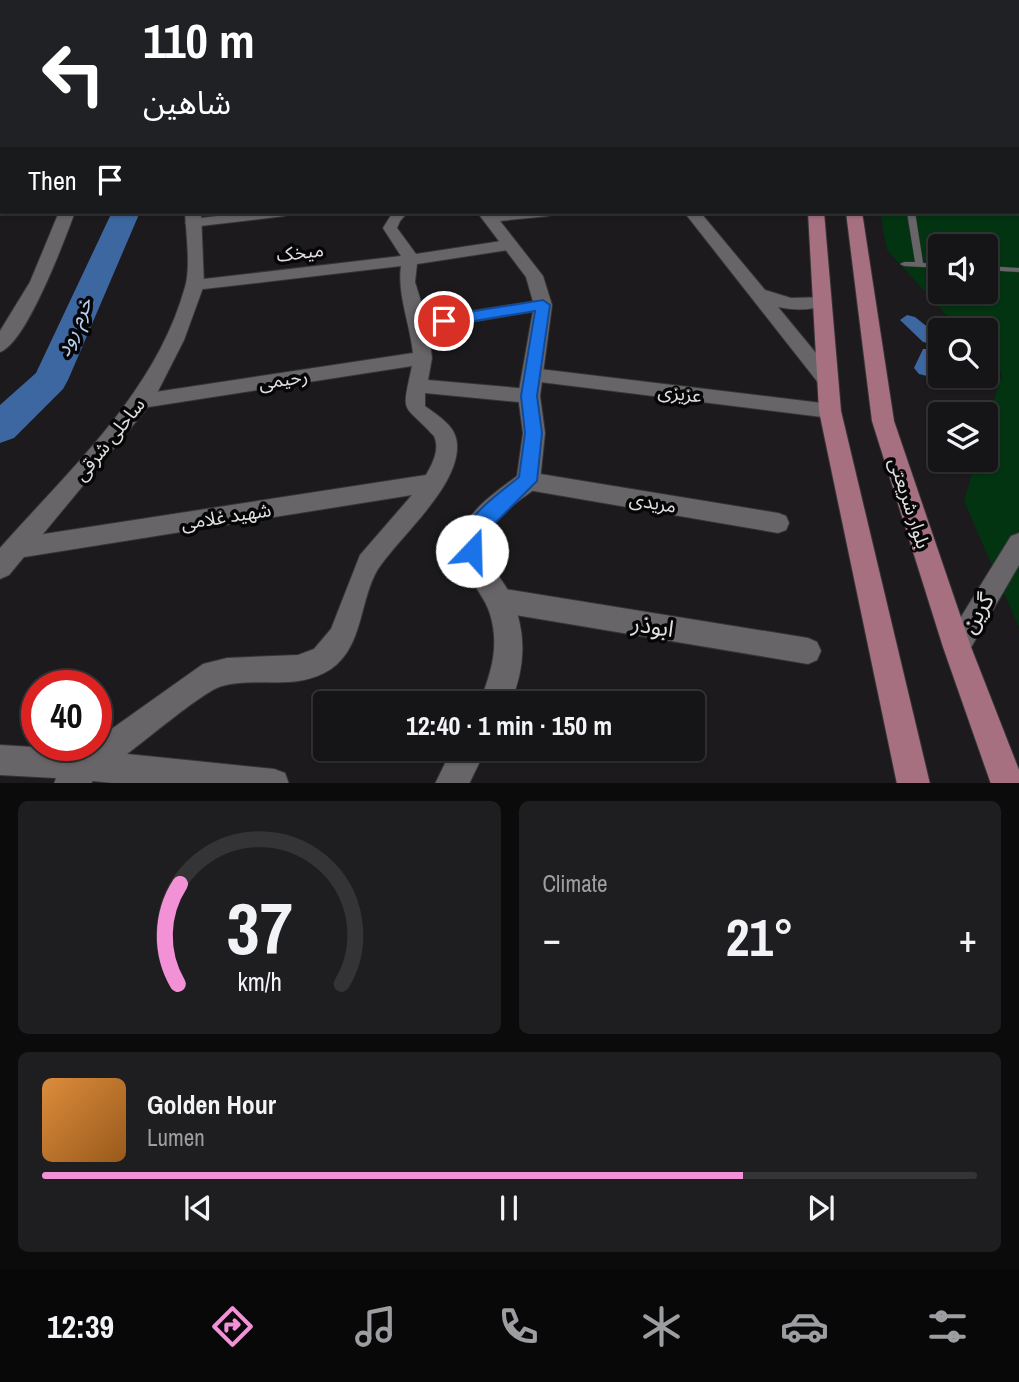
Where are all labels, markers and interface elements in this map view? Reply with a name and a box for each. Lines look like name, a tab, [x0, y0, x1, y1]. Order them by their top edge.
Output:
text: 110 m	[143, 7, 255, 73]
icon: left	[28, 28, 119, 119]
text: شاهين	[143, 81, 231, 124]
icon: arrive	[91, 161, 129, 199]
text: Then	[28, 163, 77, 198]
map controls	[928, 234, 998, 472]
button: sound	[928, 234, 998, 304]
street label: میخک	[275, 236, 325, 268]
pin	[414, 291, 474, 351]
water label: خرم رود	[48, 292, 101, 362]
icon: arrive	[425, 302, 463, 340]
button: search	[928, 318, 998, 388]
street label: رحیمی	[257, 362, 309, 396]
street label: عزیزی	[657, 377, 703, 409]
street label: ساحلی شرقی	[67, 392, 151, 486]
button: layers	[928, 402, 998, 472]
street label: بلوار شریعتی	[883, 454, 937, 552]
street label: مریدی	[628, 485, 678, 519]
street label: شهید غلامی	[179, 496, 273, 536]
position arrow	[435, 514, 509, 588]
street label: گرین	[953, 586, 1001, 639]
street label: ابوذر	[629, 607, 676, 644]
speed limit sign: 40	[21, 670, 112, 761]
text: 12:40 · 1 min · 150 m	[406, 708, 612, 743]
text: Climate	[543, 868, 607, 899]
text: 37	[226, 879, 292, 977]
text: 21°	[726, 902, 794, 972]
text: −	[543, 913, 561, 964]
text: +	[959, 913, 977, 964]
text: km/h	[237, 964, 281, 998]
text: Golden Hour	[147, 1087, 276, 1122]
text: Lumen	[147, 1122, 205, 1153]
icon: previous	[179, 1189, 217, 1227]
icon: pause	[490, 1189, 528, 1227]
icon: next	[802, 1189, 840, 1227]
icon: directions	[208, 1302, 257, 1351]
icon: music	[351, 1302, 400, 1351]
icon: phone	[494, 1302, 543, 1351]
icon: climate	[637, 1302, 686, 1351]
icon: car	[780, 1302, 829, 1351]
icon: filters	[923, 1302, 972, 1351]
text: 12:39	[47, 1305, 114, 1348]

